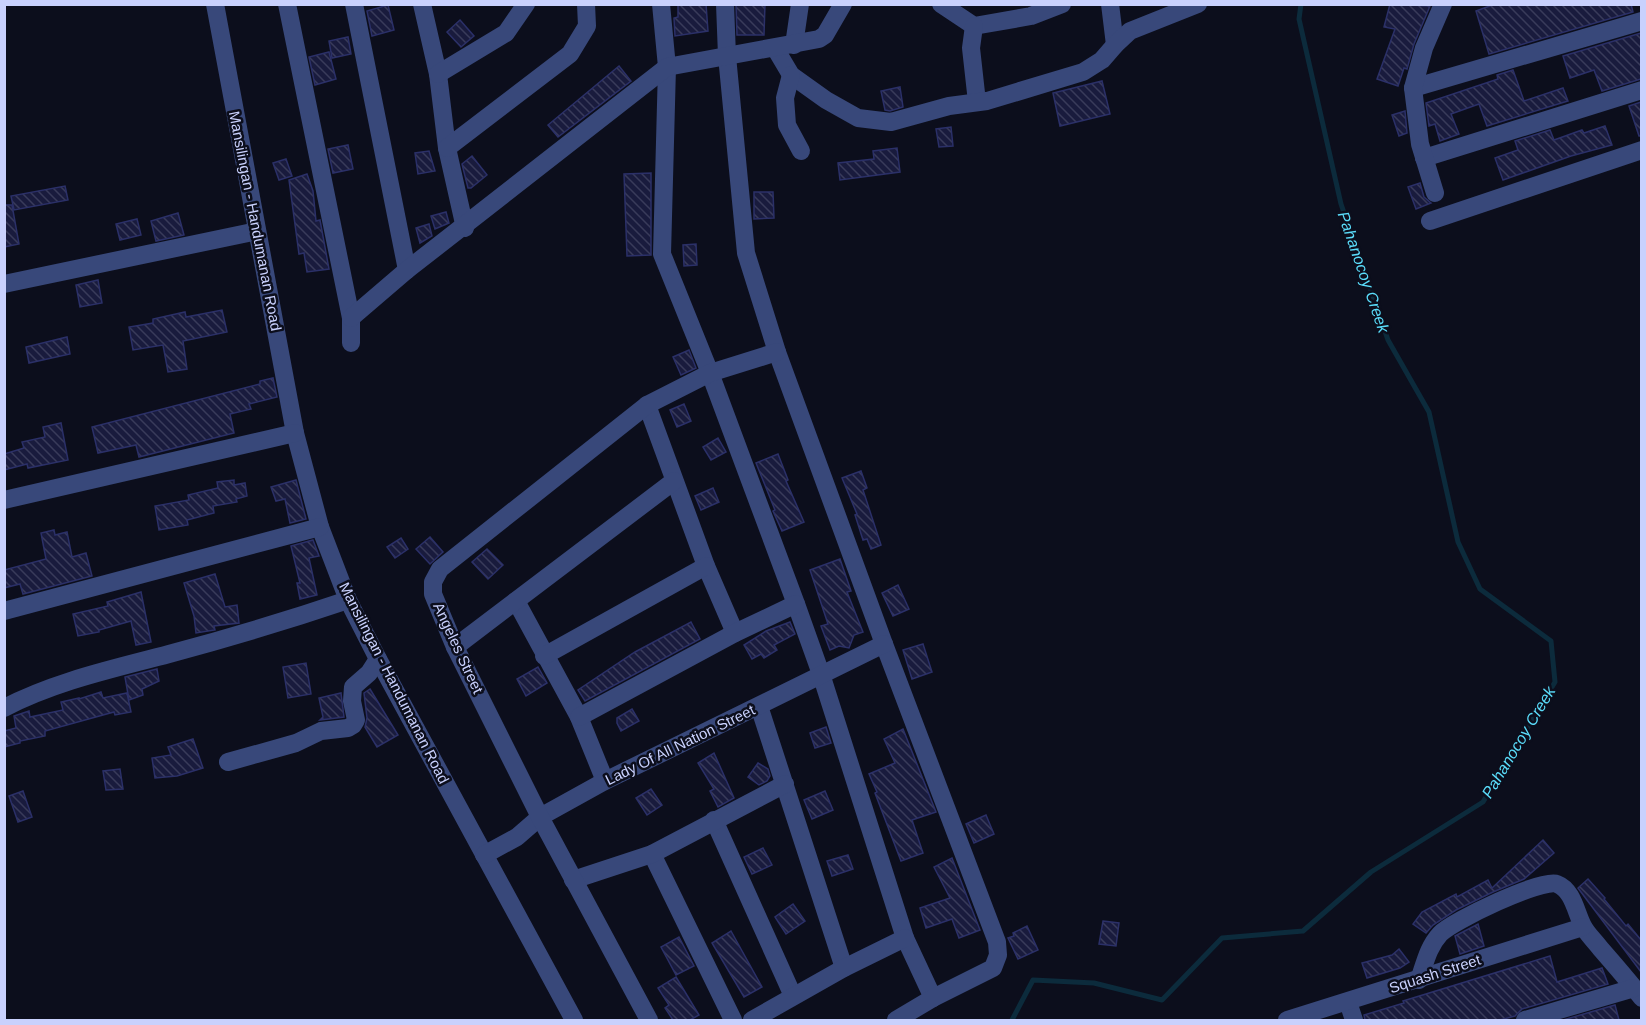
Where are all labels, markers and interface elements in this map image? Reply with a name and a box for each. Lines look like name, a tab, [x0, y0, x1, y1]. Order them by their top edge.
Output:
street label: Mansilingan - Handumanan Road	[226, 110, 285, 332]
water label: Pahanocoy Creek	[1335, 209, 1393, 336]
street label: Mansilingan - Handumanan Road	[336, 579, 453, 786]
street label: Angeles Street	[430, 600, 487, 697]
water label: Pahanocoy Creek	[1478, 683, 1559, 801]
street label: Lady Of All Nation Street	[602, 701, 758, 788]
street label: Squash Street	[1387, 950, 1483, 996]

